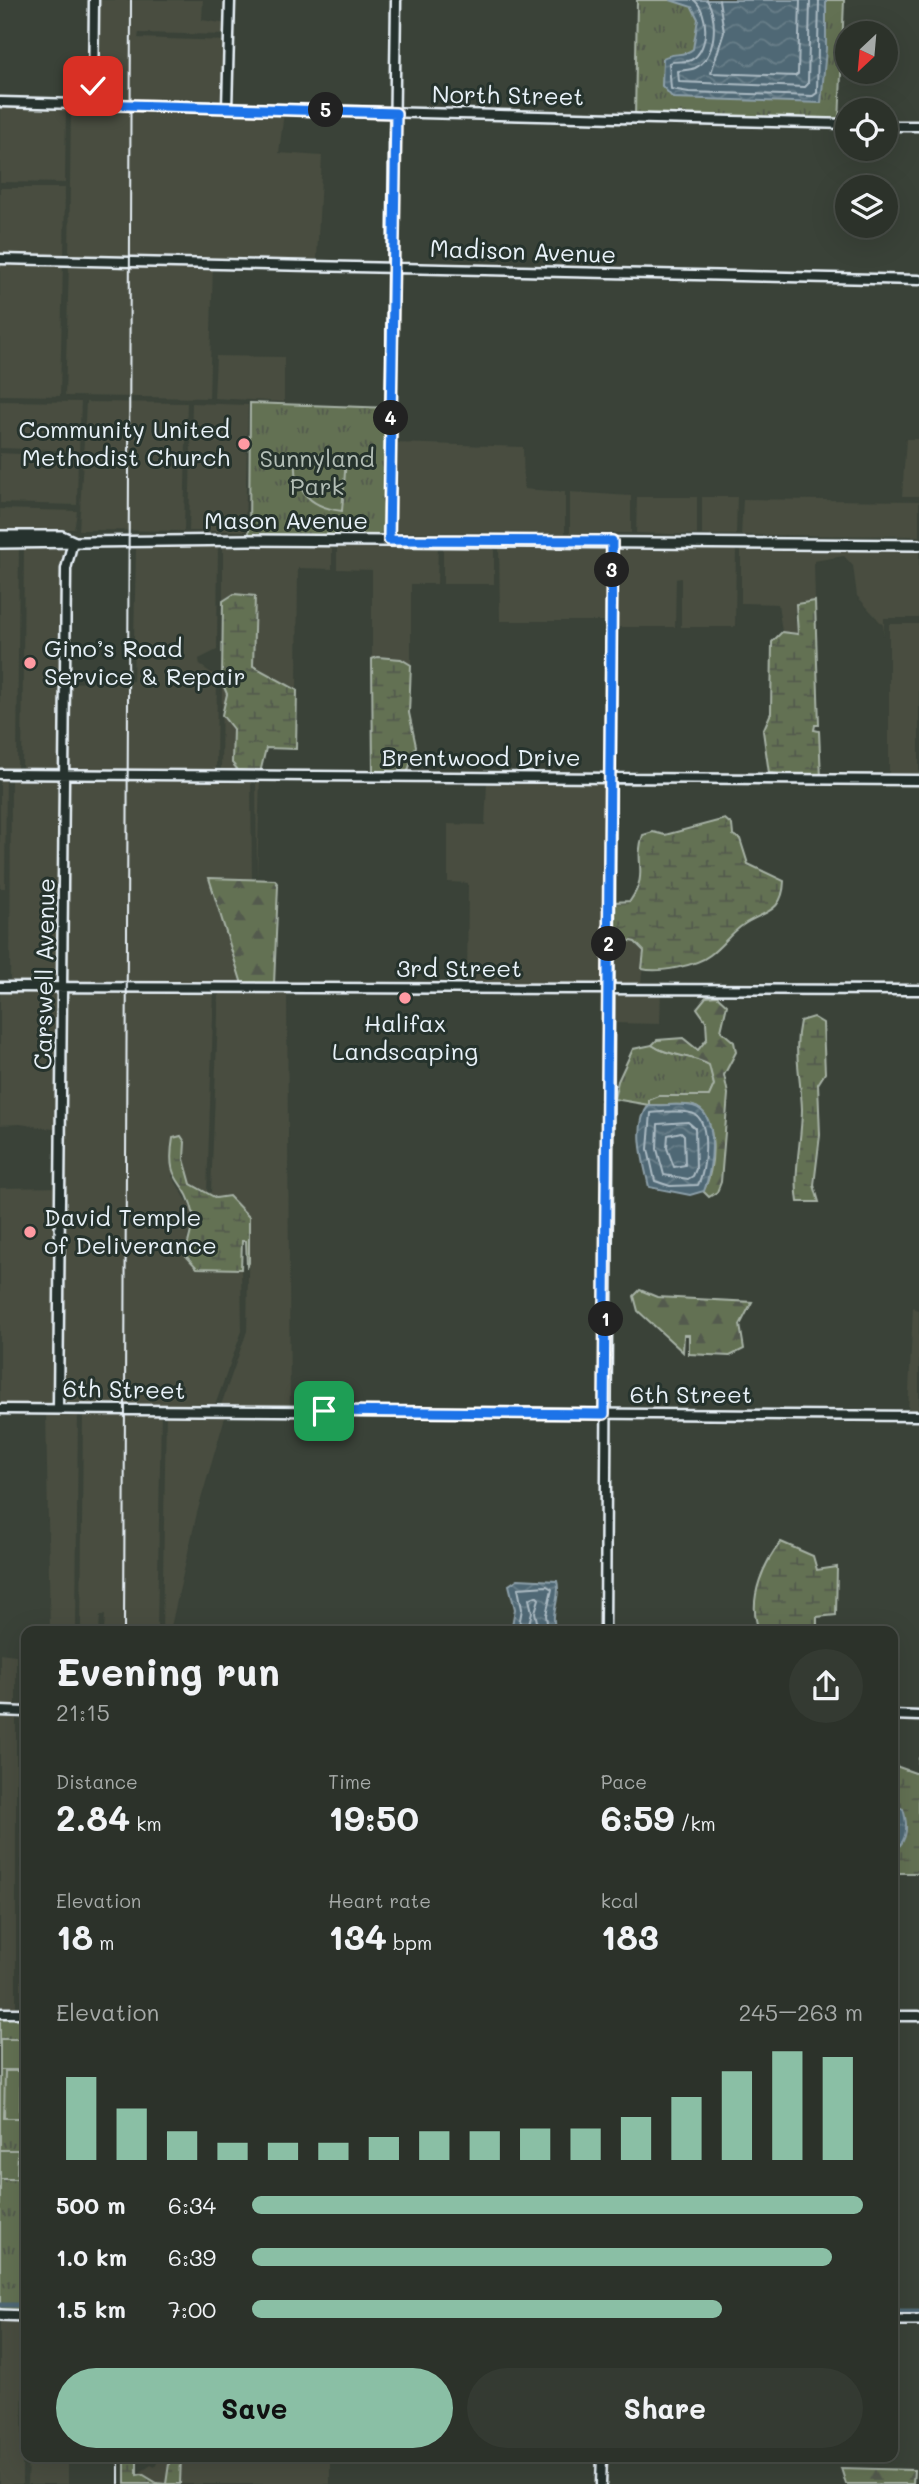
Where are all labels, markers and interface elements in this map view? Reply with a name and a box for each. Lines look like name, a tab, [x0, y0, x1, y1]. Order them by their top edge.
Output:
north arrow	[835, 21, 898, 84]
map controls	[835, 21, 898, 238]
pin	[63, 56, 123, 116]
icon: check	[74, 67, 112, 105]
street label: North Street	[432, 78, 584, 111]
pin: 5	[308, 92, 344, 128]
text: 5	[320, 97, 331, 122]
button: locate	[835, 98, 898, 161]
button: layers	[835, 175, 898, 238]
street label: Madison Avenue	[429, 232, 617, 269]
pin: 4	[374, 400, 408, 436]
text: 4	[384, 405, 397, 430]
place label: Community United Methodist Church	[19, 413, 230, 472]
marker: Community United Methodist Church	[236, 436, 252, 452]
park label: Sunnyland Park	[259, 442, 375, 501]
street label: Mason Avenue	[204, 504, 368, 535]
pin: 3	[594, 552, 630, 588]
text: 3	[606, 557, 617, 582]
place label: Gino’s Road Service & Repair	[44, 632, 246, 691]
marker: Gino’s Road Service & Repair	[22, 655, 38, 671]
street label: Brentwood Drive	[381, 741, 581, 772]
street label: Carswell Avenue	[26, 878, 61, 1070]
pin: 2	[592, 926, 626, 962]
text: 2	[603, 931, 614, 956]
street label: 3rd Street	[396, 952, 522, 983]
marker: Halifax Landscaping	[397, 990, 413, 1006]
place label: Halifax Landscaping	[332, 1007, 478, 1066]
place label: David Temple of Deliverance	[44, 1201, 217, 1260]
marker: David Temple of Deliverance	[22, 1224, 38, 1240]
pin: 1	[588, 1302, 624, 1336]
text: 1	[601, 1306, 610, 1331]
street label: 6th Street	[62, 1372, 186, 1405]
street label: 6th Street	[630, 1378, 752, 1409]
pin	[294, 1381, 354, 1441]
icon: arrive	[305, 1392, 343, 1430]
text: Evening run	[56, 1646, 280, 1696]
button: share	[789, 1649, 863, 1723]
text: 21:15	[56, 1697, 110, 1727]
text: Distance	[56, 1769, 138, 1794]
text: Time	[328, 1769, 372, 1794]
text: Pace	[601, 1769, 647, 1794]
text: 2.84	[56, 1794, 130, 1840]
text: 19:50	[328, 1794, 419, 1840]
text: 6:59	[601, 1794, 674, 1840]
text: km	[130, 1811, 162, 1836]
text: /km	[674, 1811, 716, 1836]
text: Elevation	[56, 1888, 141, 1913]
text: Heart rate	[328, 1888, 431, 1913]
text: kcal	[601, 1888, 639, 1913]
text: 18	[56, 1913, 93, 1959]
text: 134	[328, 1913, 387, 1959]
text: 183	[601, 1913, 659, 1959]
text: m	[93, 1930, 114, 1955]
text: bpm	[387, 1930, 432, 1955]
text: Elevation	[56, 1997, 159, 2027]
text: 245–263 m	[739, 1997, 863, 2027]
text: 500 m	[56, 2190, 126, 2220]
text: 6:34	[168, 2190, 216, 2220]
text: 1.0 km	[56, 2242, 127, 2272]
text: 6:39	[168, 2242, 216, 2272]
text: 1.5 km	[56, 2294, 126, 2324]
text: 7:00	[168, 2294, 216, 2324]
button: Save	[56, 2368, 453, 2448]
button: Share	[467, 2368, 863, 2448]

